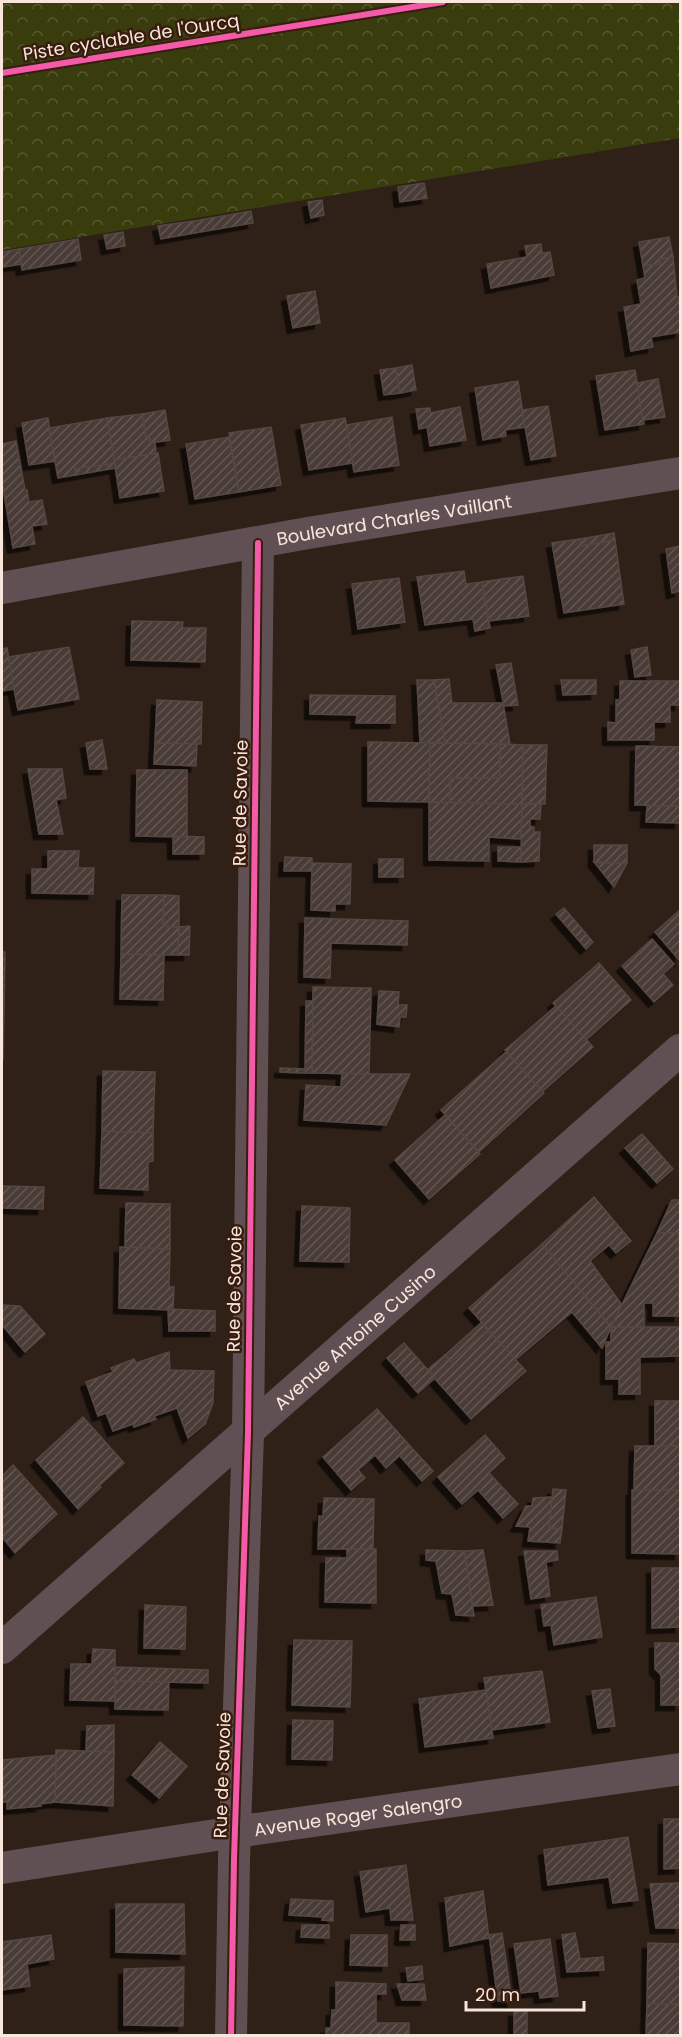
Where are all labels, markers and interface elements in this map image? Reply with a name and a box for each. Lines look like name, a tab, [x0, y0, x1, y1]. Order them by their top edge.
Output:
street label: Piste cyclable de l'Ourcq	[21, 8, 241, 66]
street label: Boulevard Charles Vaillant	[274, 488, 513, 551]
street label: Rue de Savoie	[226, 740, 254, 866]
street label: Rue de Savoie	[220, 1226, 248, 1352]
street label: Avenue Antoine Cusino	[268, 1259, 441, 1415]
street label: Rue de Savoie	[207, 1711, 237, 1839]
street label: Avenue Roger Salengro	[252, 1787, 464, 1842]
scale bar	[466, 1974, 584, 2012]
text: 20 m	[475, 1982, 520, 2007]

